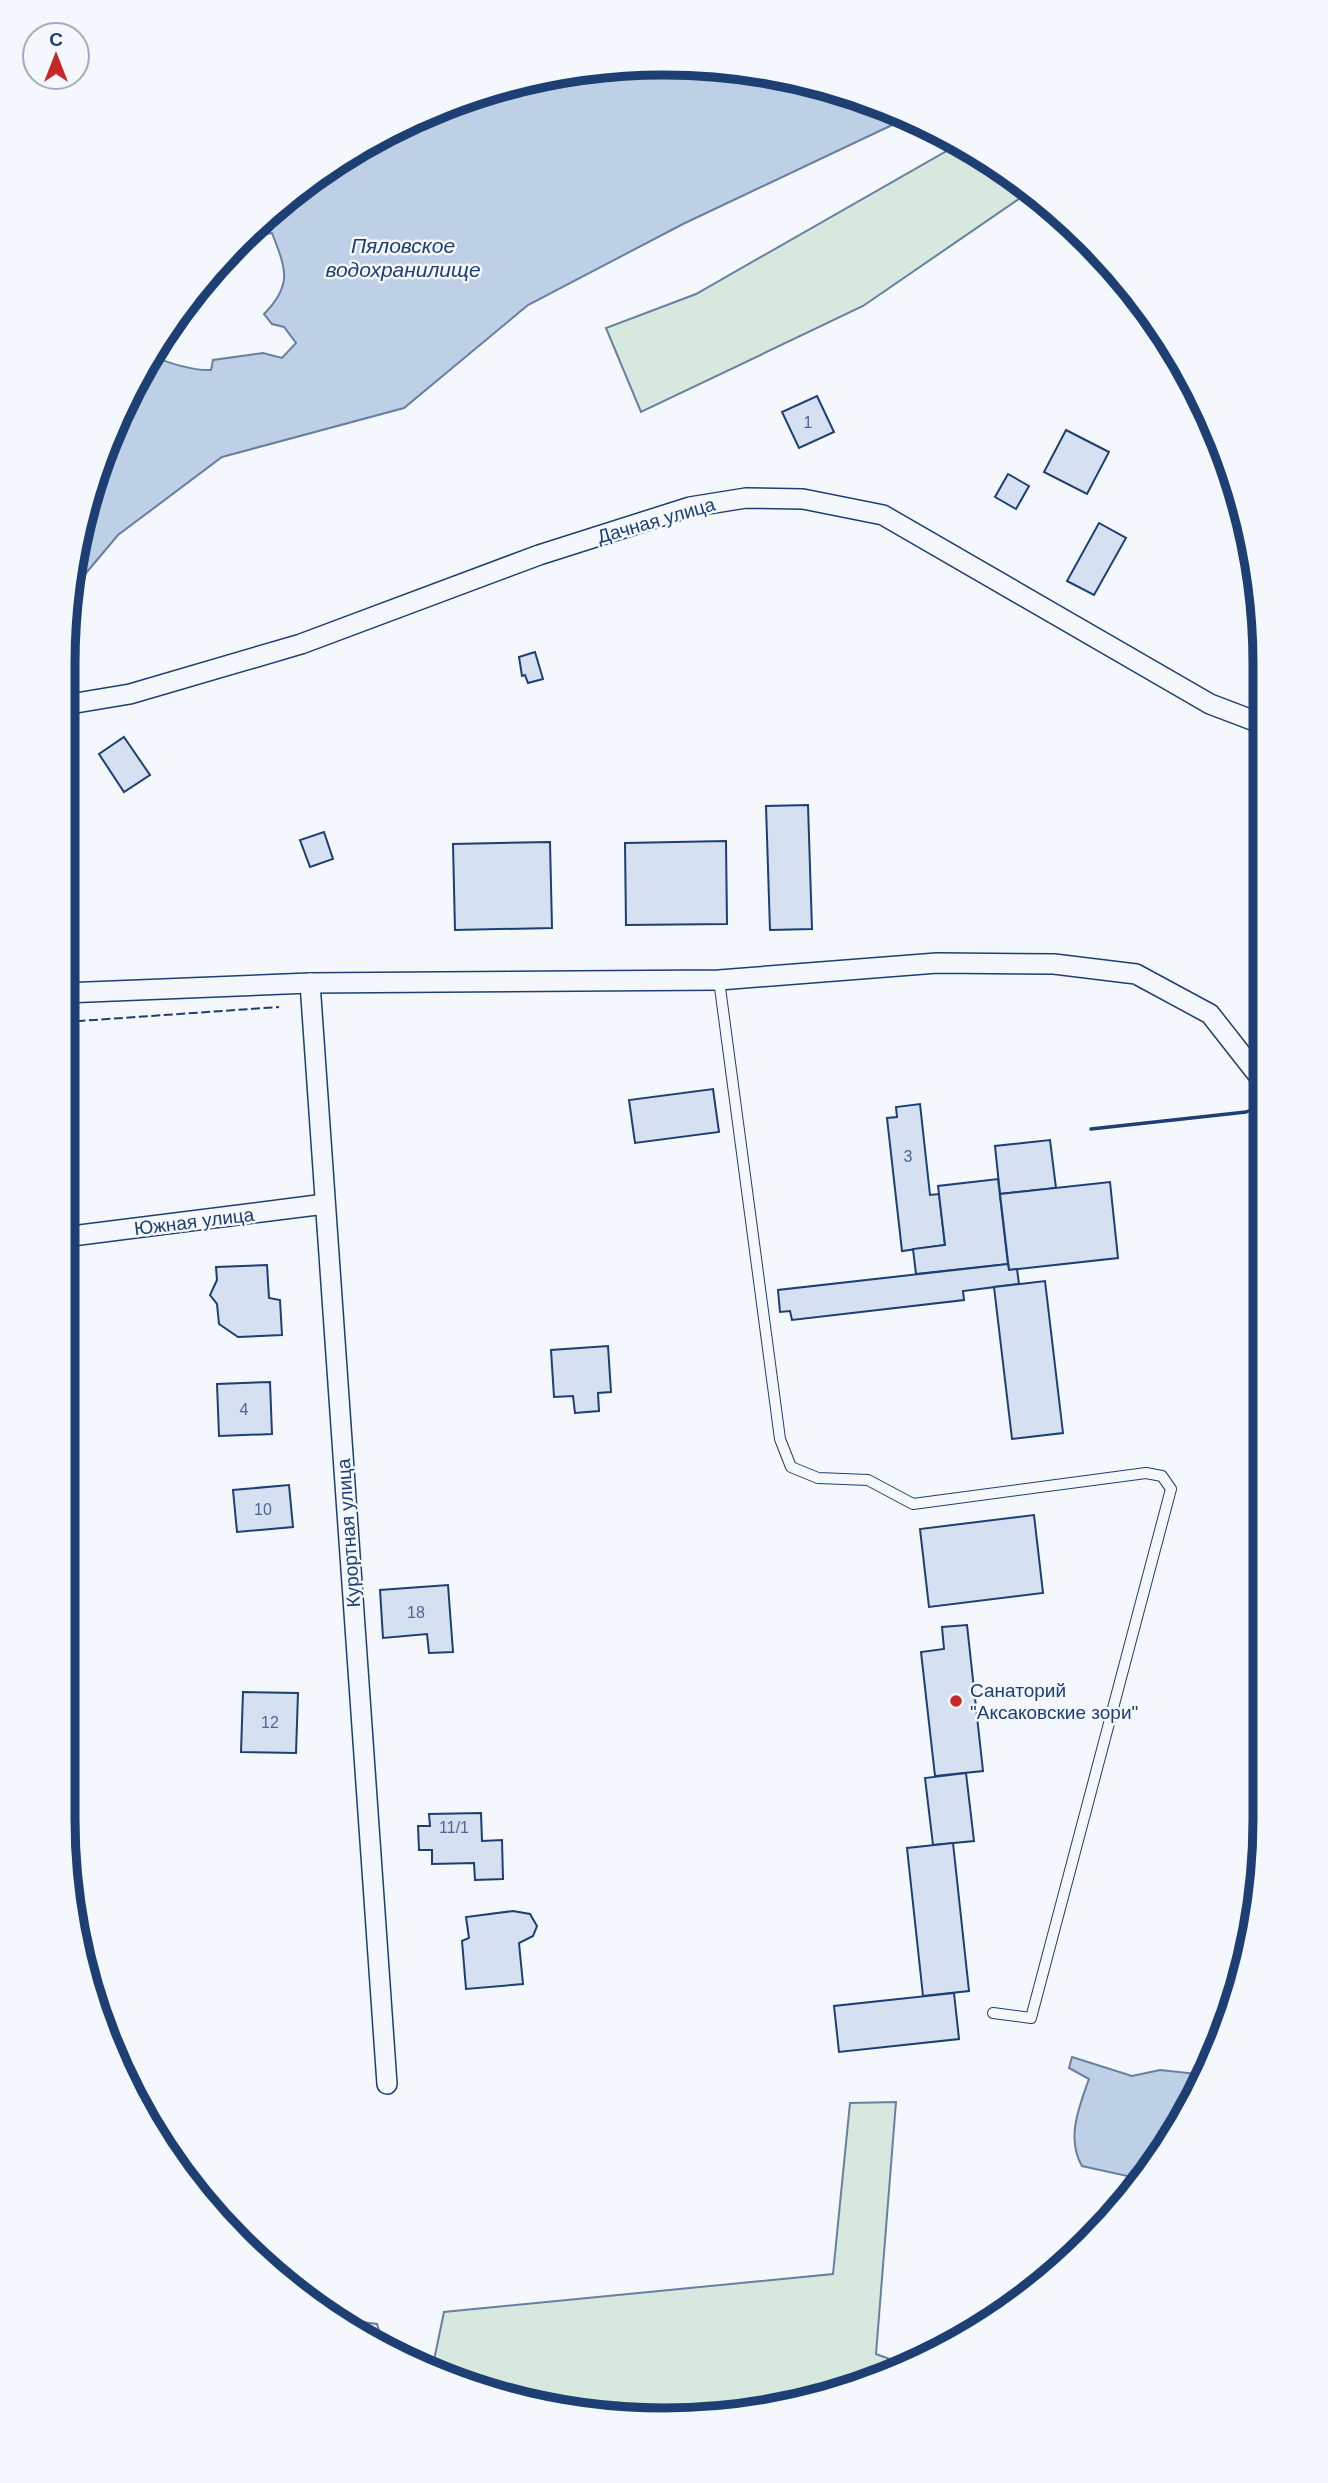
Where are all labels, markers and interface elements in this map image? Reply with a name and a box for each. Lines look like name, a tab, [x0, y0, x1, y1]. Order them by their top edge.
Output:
north arrow	[21, 21, 91, 91]
text: С	[49, 29, 63, 50]
water label: Пяловское водохранилище	[325, 234, 481, 281]
house number: 1	[804, 414, 813, 431]
street label: Дачная улица	[595, 493, 718, 547]
house number: 3	[904, 1148, 913, 1165]
street label: Южная улица	[133, 1204, 256, 1239]
house number: 4	[240, 1401, 249, 1418]
street label: Курортная улица	[333, 1457, 364, 1608]
house number: 10	[254, 1501, 272, 1518]
house number: 18	[407, 1604, 425, 1621]
place label: Санаторий "Аксаковские зори"	[970, 1680, 1138, 1723]
marker: Санаторий "Аксаковские зори"	[948, 1693, 964, 1709]
house number: 12	[261, 1714, 279, 1731]
house number: 11/1	[439, 1819, 469, 1836]

